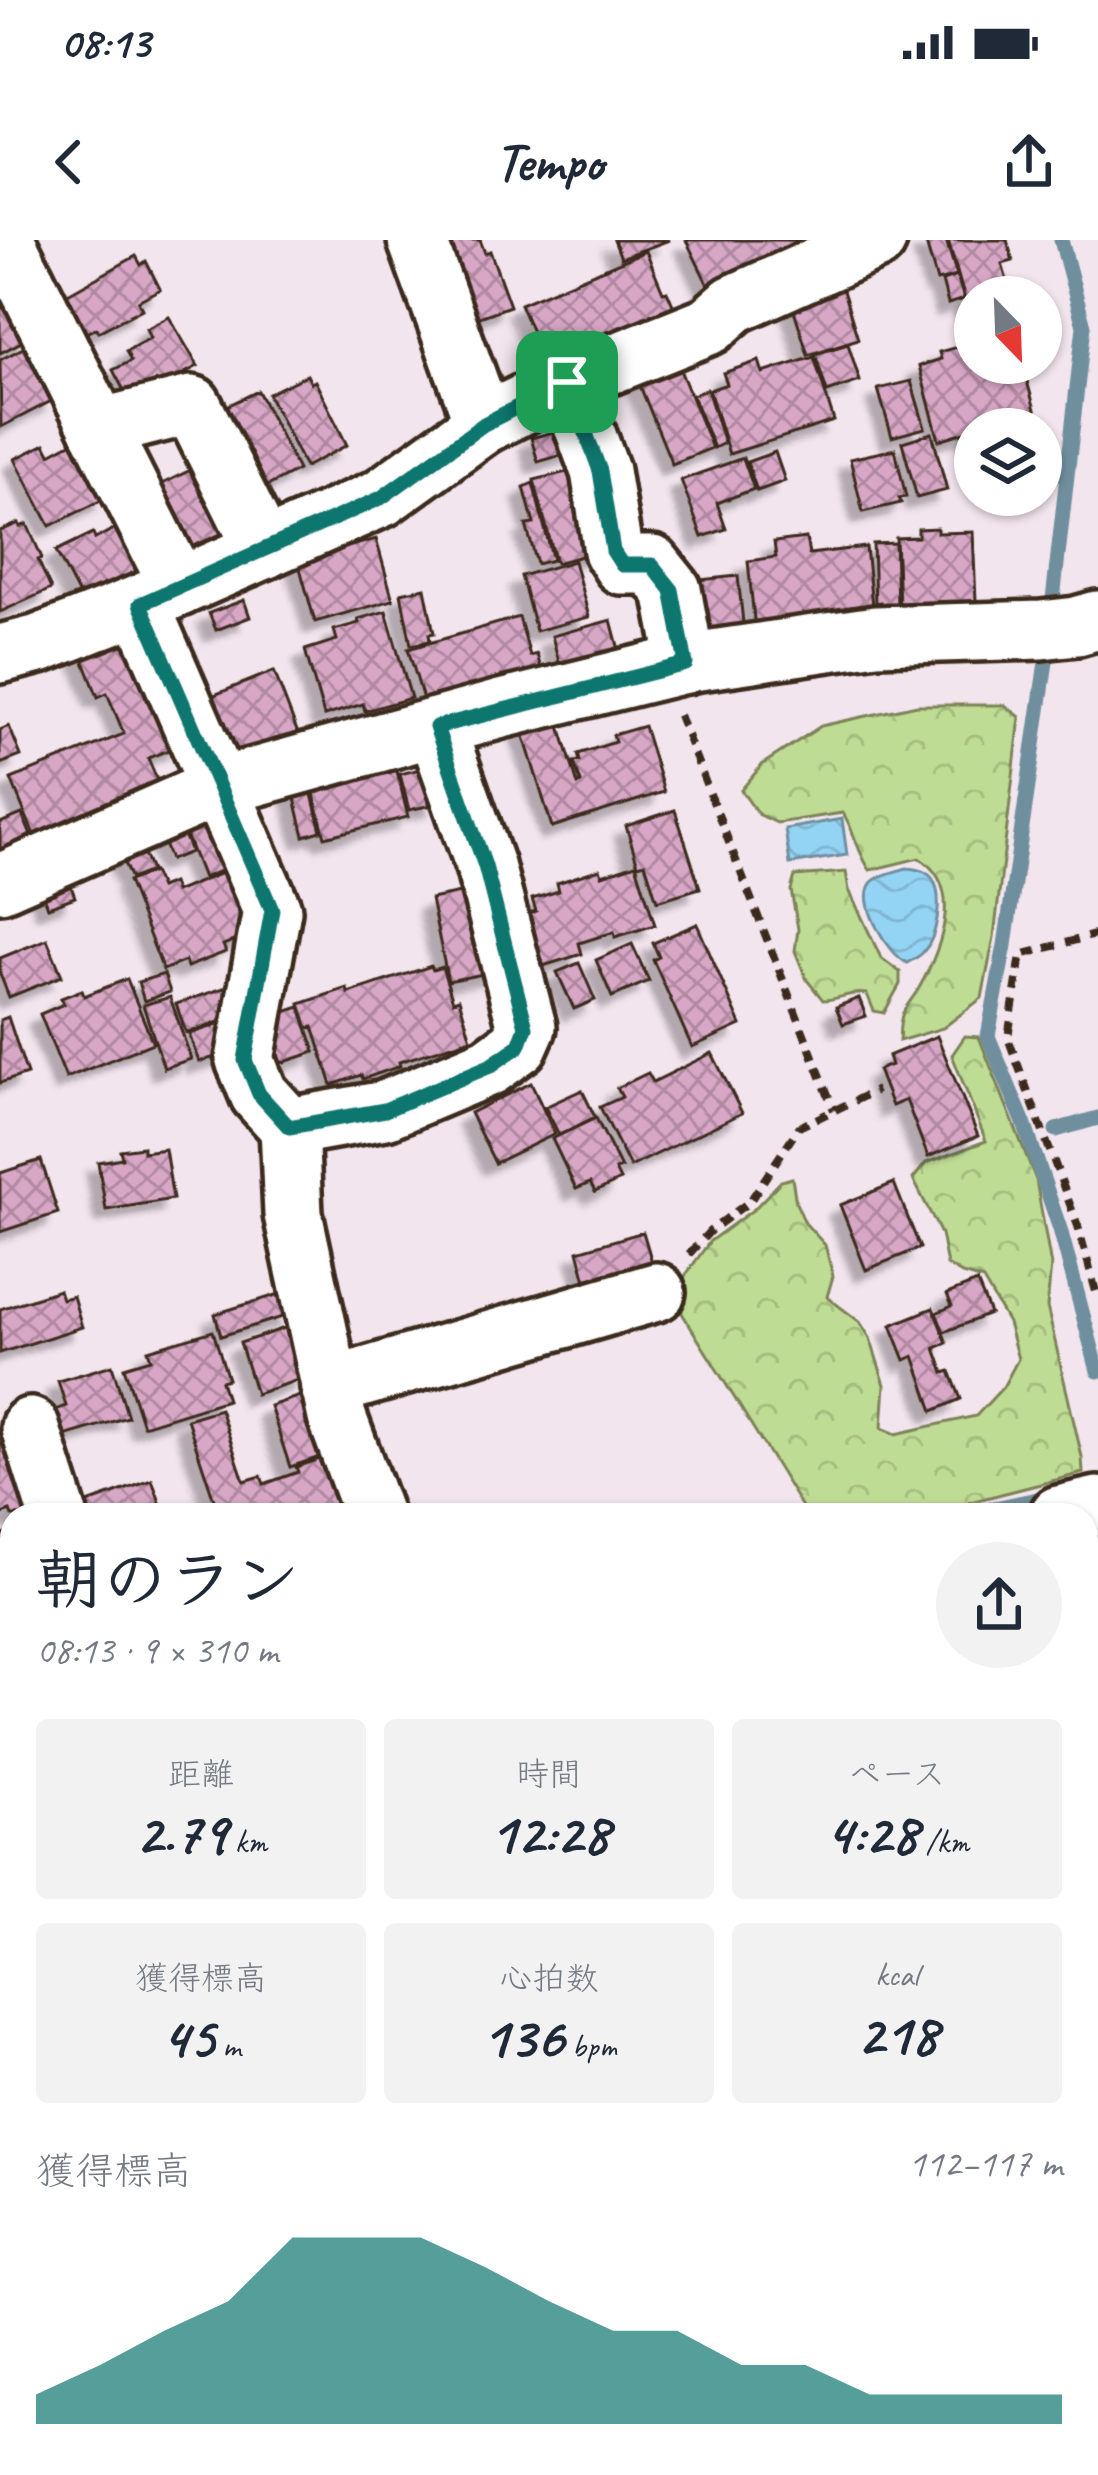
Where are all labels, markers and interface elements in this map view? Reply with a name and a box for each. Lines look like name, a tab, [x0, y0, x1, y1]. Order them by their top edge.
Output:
text: 08:13	[60, 14, 150, 71]
text: Tempo	[495, 128, 603, 196]
icon: back	[36, 129, 102, 195]
icon: share	[996, 129, 1062, 195]
north arrow	[954, 276, 1062, 384]
map controls	[954, 276, 1062, 516]
pin	[516, 331, 618, 433]
icon: arrive	[534, 349, 600, 415]
button: layers	[954, 408, 1062, 516]
text: 朝のラン	[36, 1539, 300, 1622]
button: share	[936, 1542, 1062, 1668]
text: 08:13 · 9 × 310 m	[36, 1626, 278, 1675]
text: 距離	[168, 1753, 234, 1795]
text: 時間	[516, 1753, 582, 1795]
text: ペース	[848, 1753, 946, 1795]
text: 2.79	[135, 1795, 227, 1871]
text: 12:28	[489, 1795, 609, 1871]
text: 4:28	[825, 1795, 918, 1871]
text: km	[227, 1821, 267, 1863]
text: /km	[918, 1821, 969, 1863]
text: kcal	[875, 1954, 919, 1996]
text: 獲得標高	[135, 1957, 267, 1999]
text: 心拍数	[500, 1957, 599, 1999]
text: 218	[857, 1996, 938, 2072]
text: 45	[161, 1999, 214, 2075]
text: 136	[481, 1999, 563, 2075]
text: m	[214, 2025, 241, 2067]
text: bpm	[563, 2025, 617, 2067]
text: 112–117 m	[908, 2139, 1062, 2188]
text: 獲得標高	[36, 2147, 192, 2196]

